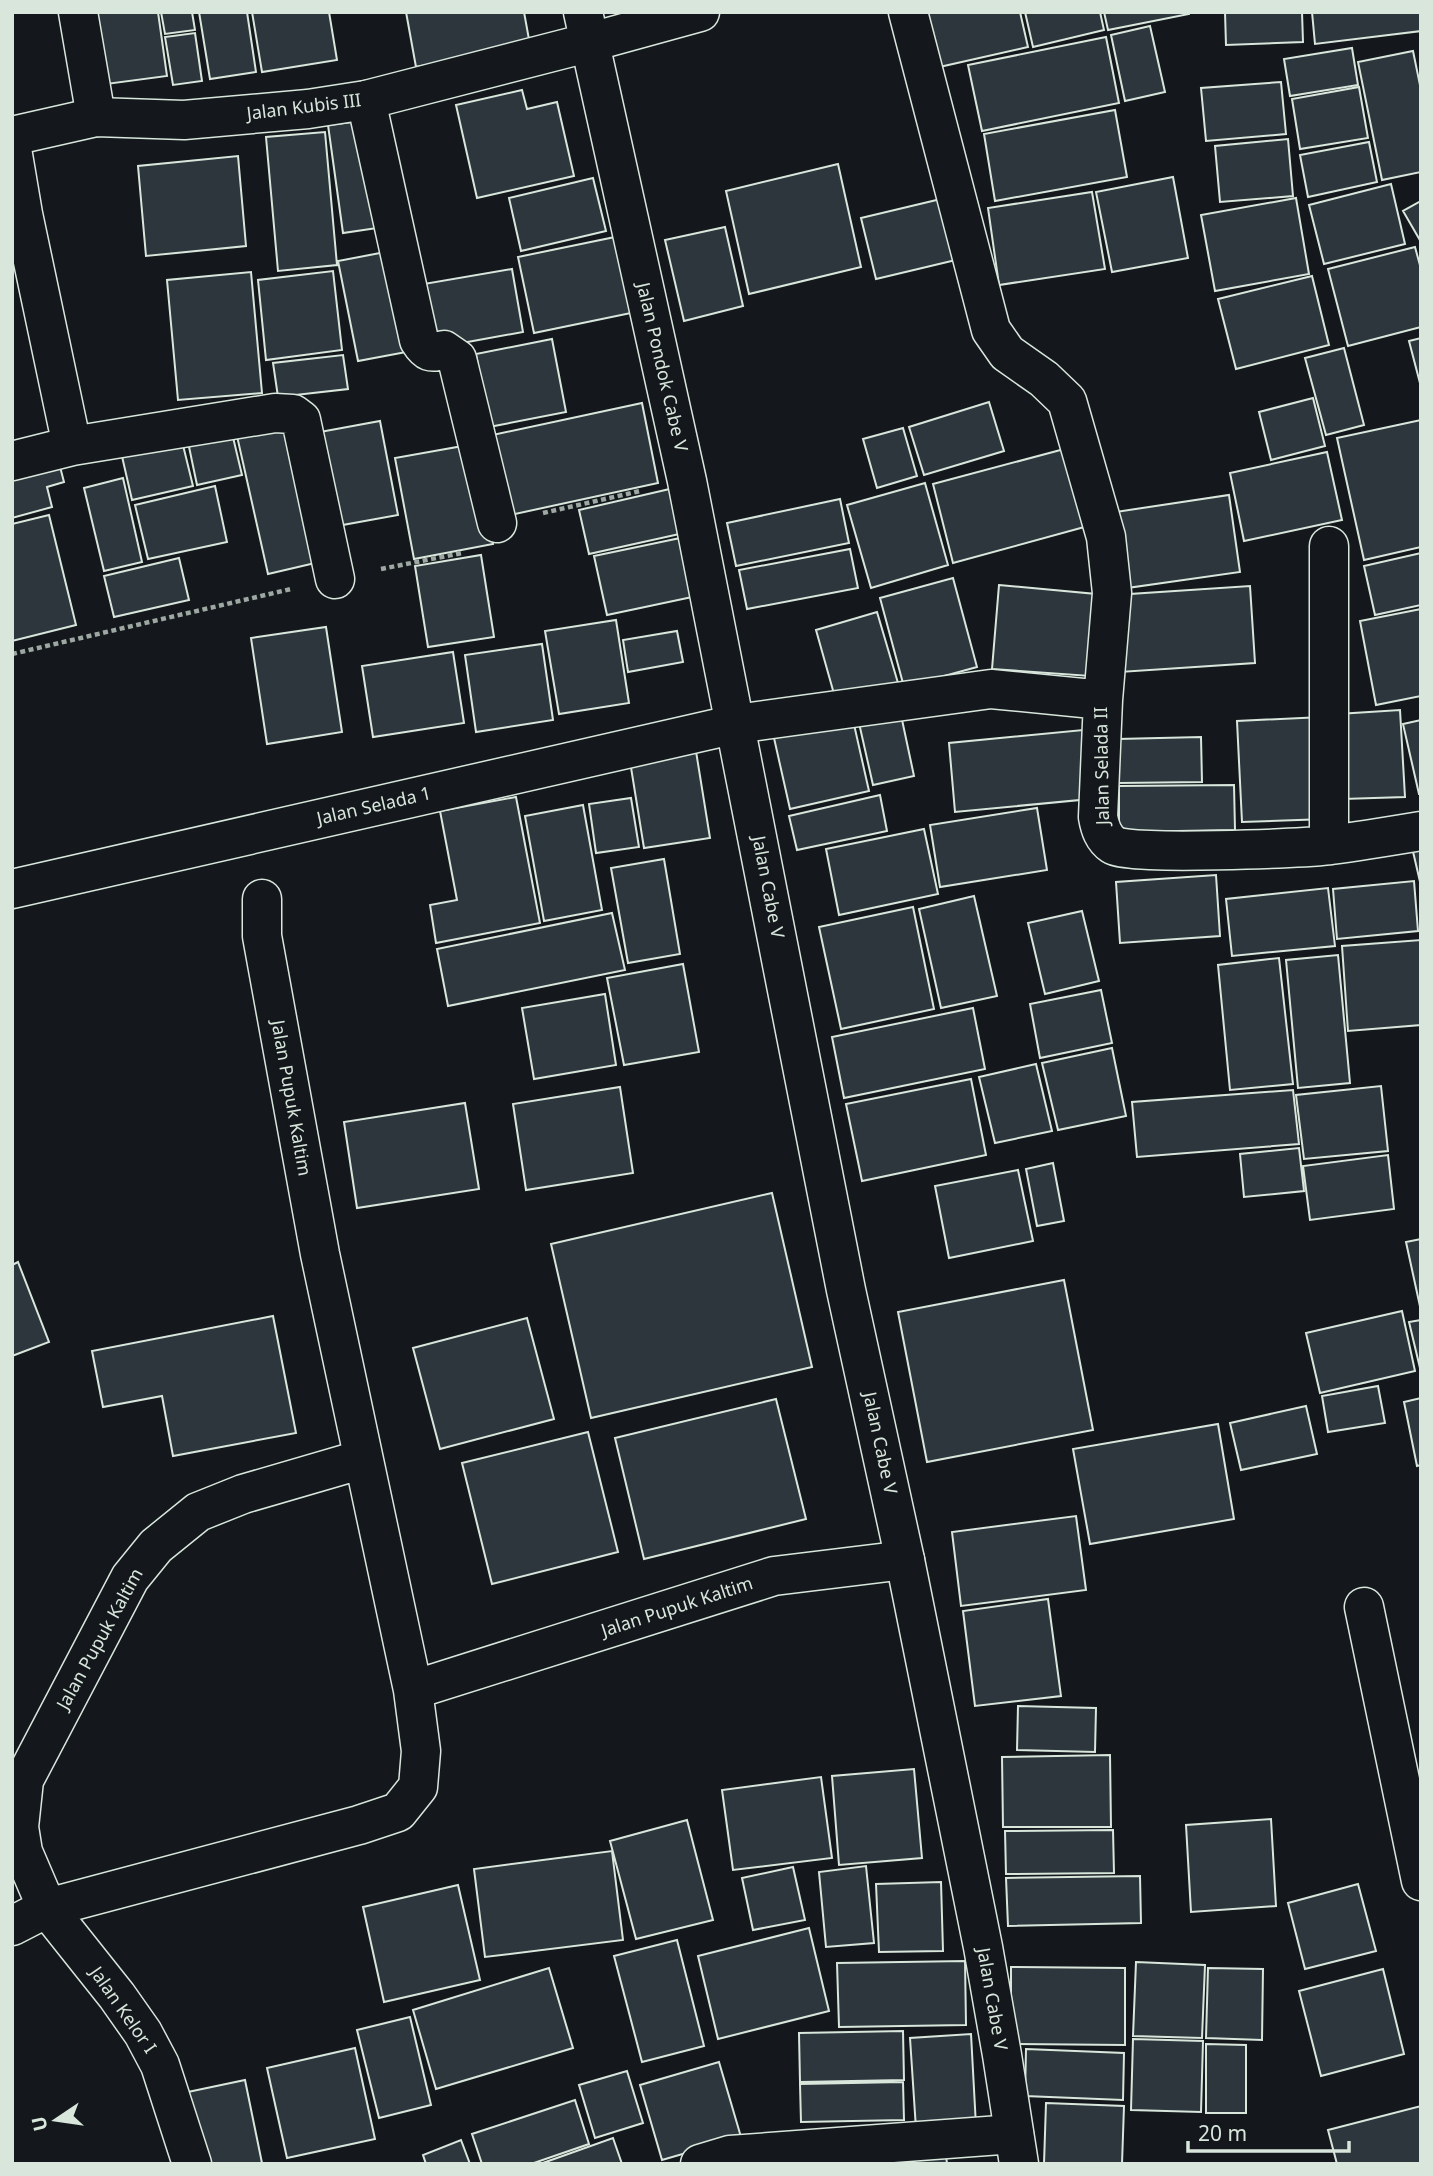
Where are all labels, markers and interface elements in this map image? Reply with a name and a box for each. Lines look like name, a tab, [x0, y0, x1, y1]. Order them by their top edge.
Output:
street label: Jalan Kubis III	[243, 87, 362, 125]
street label: Jalan Pondok Cabe V	[631, 278, 694, 454]
street label: Jalan Selada II	[1088, 707, 1114, 827]
street label: Jalan Selada 1	[312, 780, 433, 830]
street label: Jalan Cabe V	[747, 832, 791, 940]
street label: Jalan Pupuk Kaltim	[266, 1016, 318, 1178]
street label: Jalan Cabe V	[858, 1388, 904, 1496]
street label: Jalan Pupuk Kaltim	[49, 1564, 148, 1715]
street label: Jalan Pupuk Kaltim	[596, 1570, 755, 1642]
street label: Jalan Cabe V	[972, 1944, 1014, 2052]
street label: Jalan Kelor I	[84, 1960, 163, 2058]
north arrow	[21, 2085, 91, 2155]
scale bar	[1188, 2110, 1349, 2154]
text: U	[25, 2114, 54, 2134]
text: 20 m	[1198, 2119, 1247, 2147]

